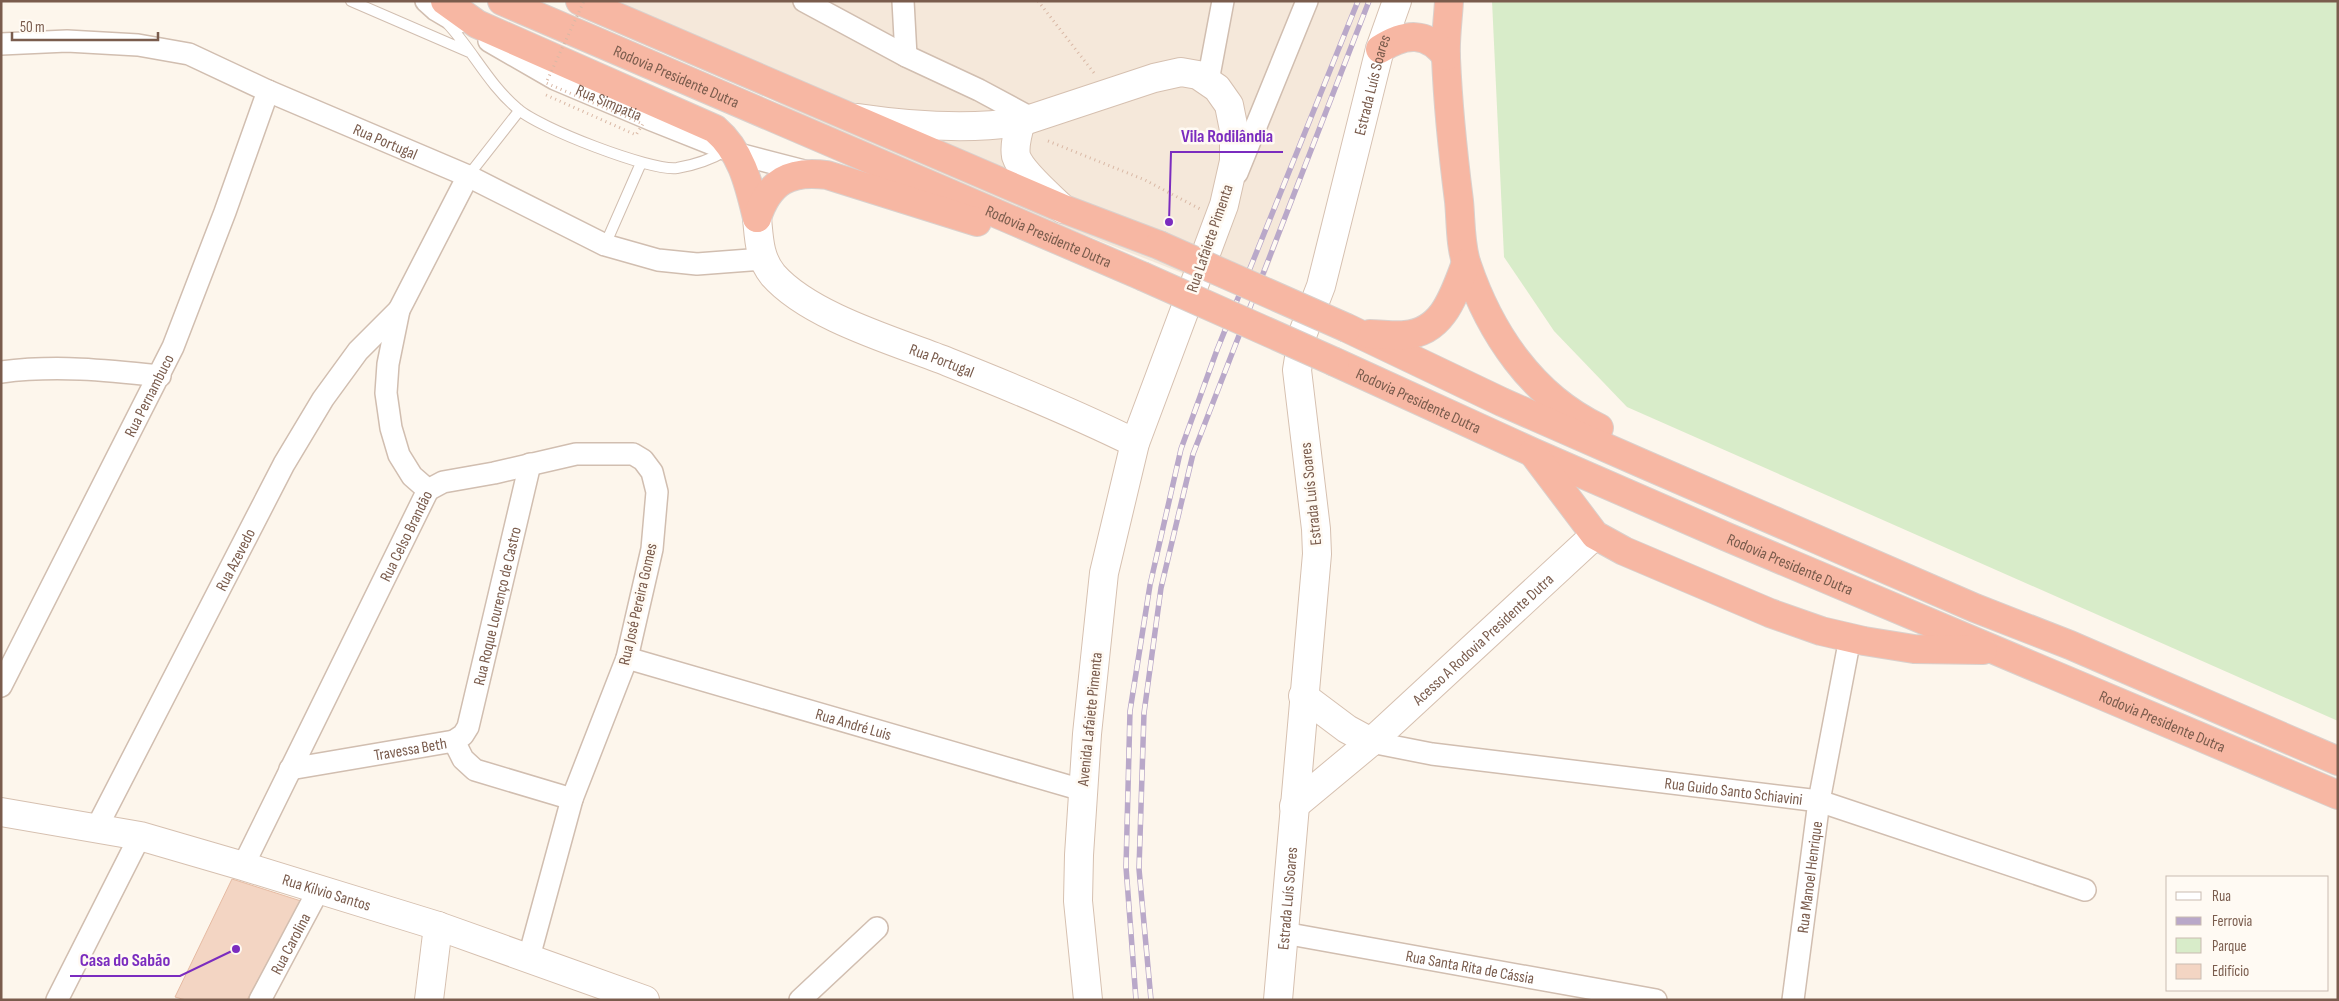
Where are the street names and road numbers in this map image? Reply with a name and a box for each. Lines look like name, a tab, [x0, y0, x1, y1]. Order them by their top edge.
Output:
street label: Estrada Luís Soares	[1351, 32, 1395, 138]
street label: Rodovia Presidente Dutra	[610, 42, 742, 113]
street label: Rua Simpatia	[573, 81, 644, 126]
street label: Rua Portugal	[350, 120, 420, 164]
street label: Rua Lafaiete Pimenta	[1183, 182, 1238, 295]
street label: Rodovia Presidente Dutra	[982, 202, 1114, 273]
street label: Rua Portugal	[907, 340, 977, 382]
street label: Rua Pernambuco	[121, 351, 179, 441]
street label: Rodovia Presidente Dutra	[1353, 365, 1483, 438]
street label: Estrada Luís Soares	[1297, 441, 1326, 546]
street label: Rua Celso Brandão	[376, 488, 437, 585]
street label: Rua Roque Lourenço de Castro	[470, 525, 526, 687]
street label: Rua Azevedo	[212, 526, 260, 594]
street label: Rodovia Presidente Dutra	[1724, 530, 1856, 600]
street label: Rua José Pereira Gomes	[615, 541, 662, 667]
street label: Acesso A Rodovia Presidente Dutra	[1409, 570, 1558, 710]
street label: Avenida Lafaiete Pimenta	[1074, 651, 1107, 788]
street label: Rodovia Presidente Dutra	[2096, 687, 2228, 757]
street label: Rua André Luis	[813, 705, 894, 745]
street label: Travessa Beth	[373, 734, 448, 765]
street label: Rua Guido Santo Schiavini	[1664, 774, 1803, 810]
street label: Rua Manoel Henrique	[1794, 820, 1827, 934]
street label: Estrada Luís Soares	[1274, 846, 1302, 951]
street label: Rua Kilvio Santos	[280, 871, 373, 916]
street label: Rua Carolina	[267, 910, 315, 978]
street label: Rua Santa Rita de Cássia	[1404, 947, 1535, 989]

